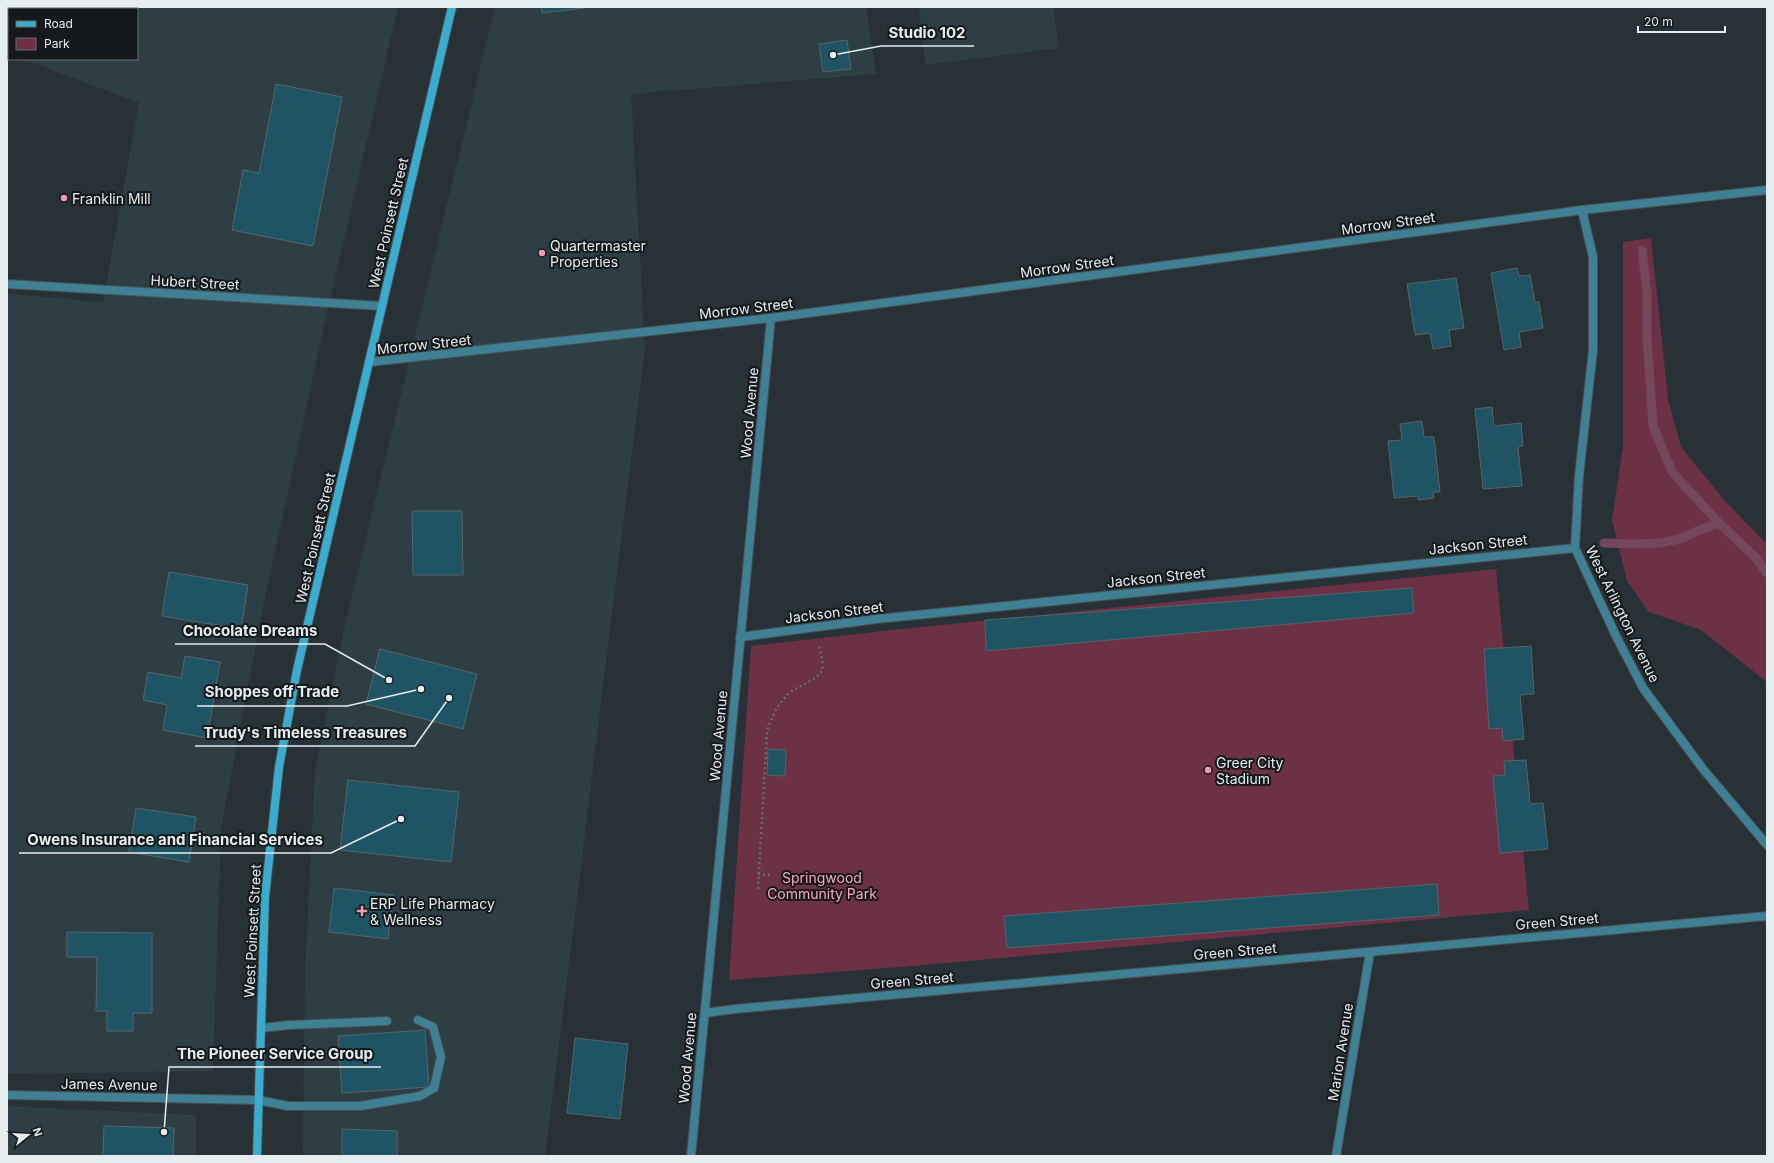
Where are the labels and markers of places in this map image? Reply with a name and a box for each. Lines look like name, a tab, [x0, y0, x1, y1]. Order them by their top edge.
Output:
callout: Studio 102	[881, 19, 974, 46]
place label: Franklin Mill	[72, 190, 151, 207]
marker: Franklin Mill	[59, 193, 69, 203]
place label: Quartermaster Properties	[550, 237, 646, 270]
marker: Quartermaster Properties	[537, 248, 547, 258]
callout: Chocolate Dreams	[175, 617, 325, 644]
callout: Shoppes off Trade	[197, 679, 347, 706]
callout: Trudy's Timeless Treasures	[195, 719, 415, 746]
place label: Greer City Stadium	[1216, 754, 1283, 787]
marker: Greer City Stadium	[1203, 765, 1213, 775]
callout: Owens Insurance and Financial Services	[19, 826, 331, 853]
place label: ERP Life Pharmacy & Wellness	[370, 895, 495, 928]
marker: ERP Life Pharmacy & Wellness	[357, 906, 367, 916]
callout: The Pioneer Service Group	[169, 1040, 381, 1067]

